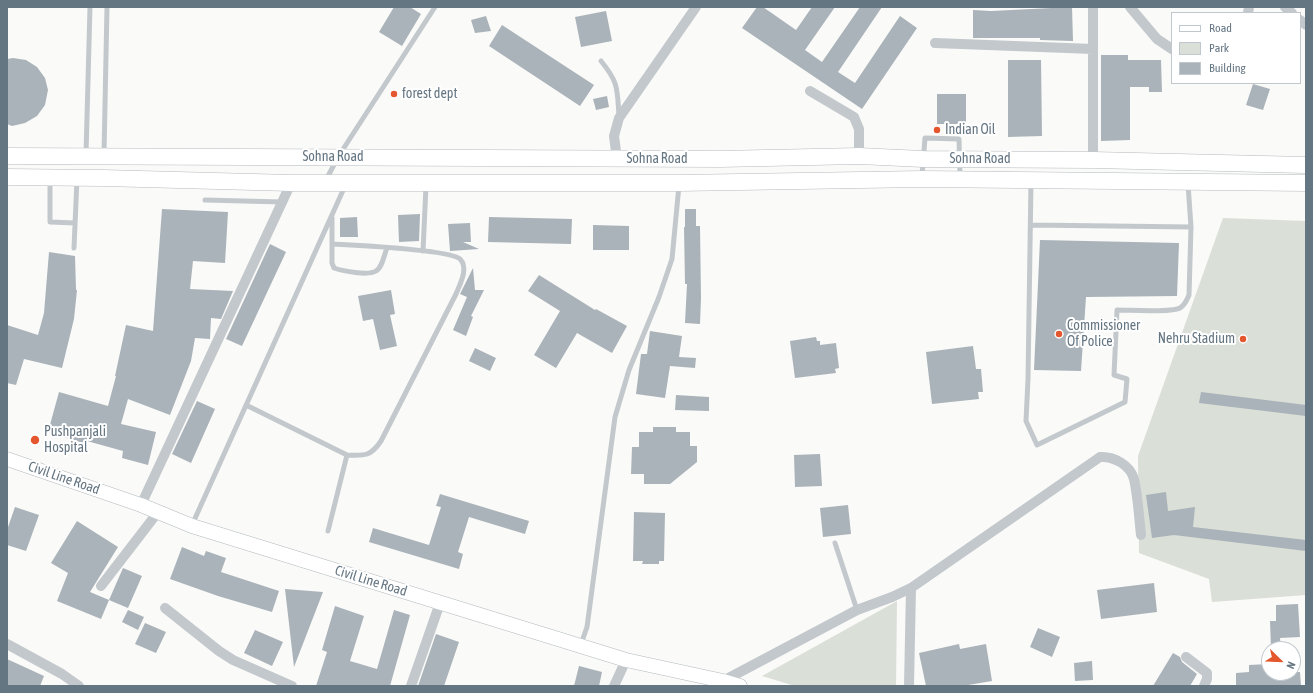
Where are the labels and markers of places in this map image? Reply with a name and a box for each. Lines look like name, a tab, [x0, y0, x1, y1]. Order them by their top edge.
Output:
place label: forest dept	[402, 86, 457, 102]
marker: forest dept	[389, 89, 399, 99]
place label: Indian Oil	[945, 122, 996, 138]
marker: Indian Oil	[932, 125, 942, 135]
place label: Commissioner Of Police	[1067, 318, 1140, 350]
marker: Commissioner Of Police	[1054, 329, 1064, 339]
place label: Nehru Stadium	[1158, 331, 1235, 347]
marker: Nehru Stadium	[1238, 334, 1248, 344]
place label: Pushpanjali Hospital	[44, 424, 106, 456]
marker: Pushpanjali Hospital	[29, 434, 41, 446]

